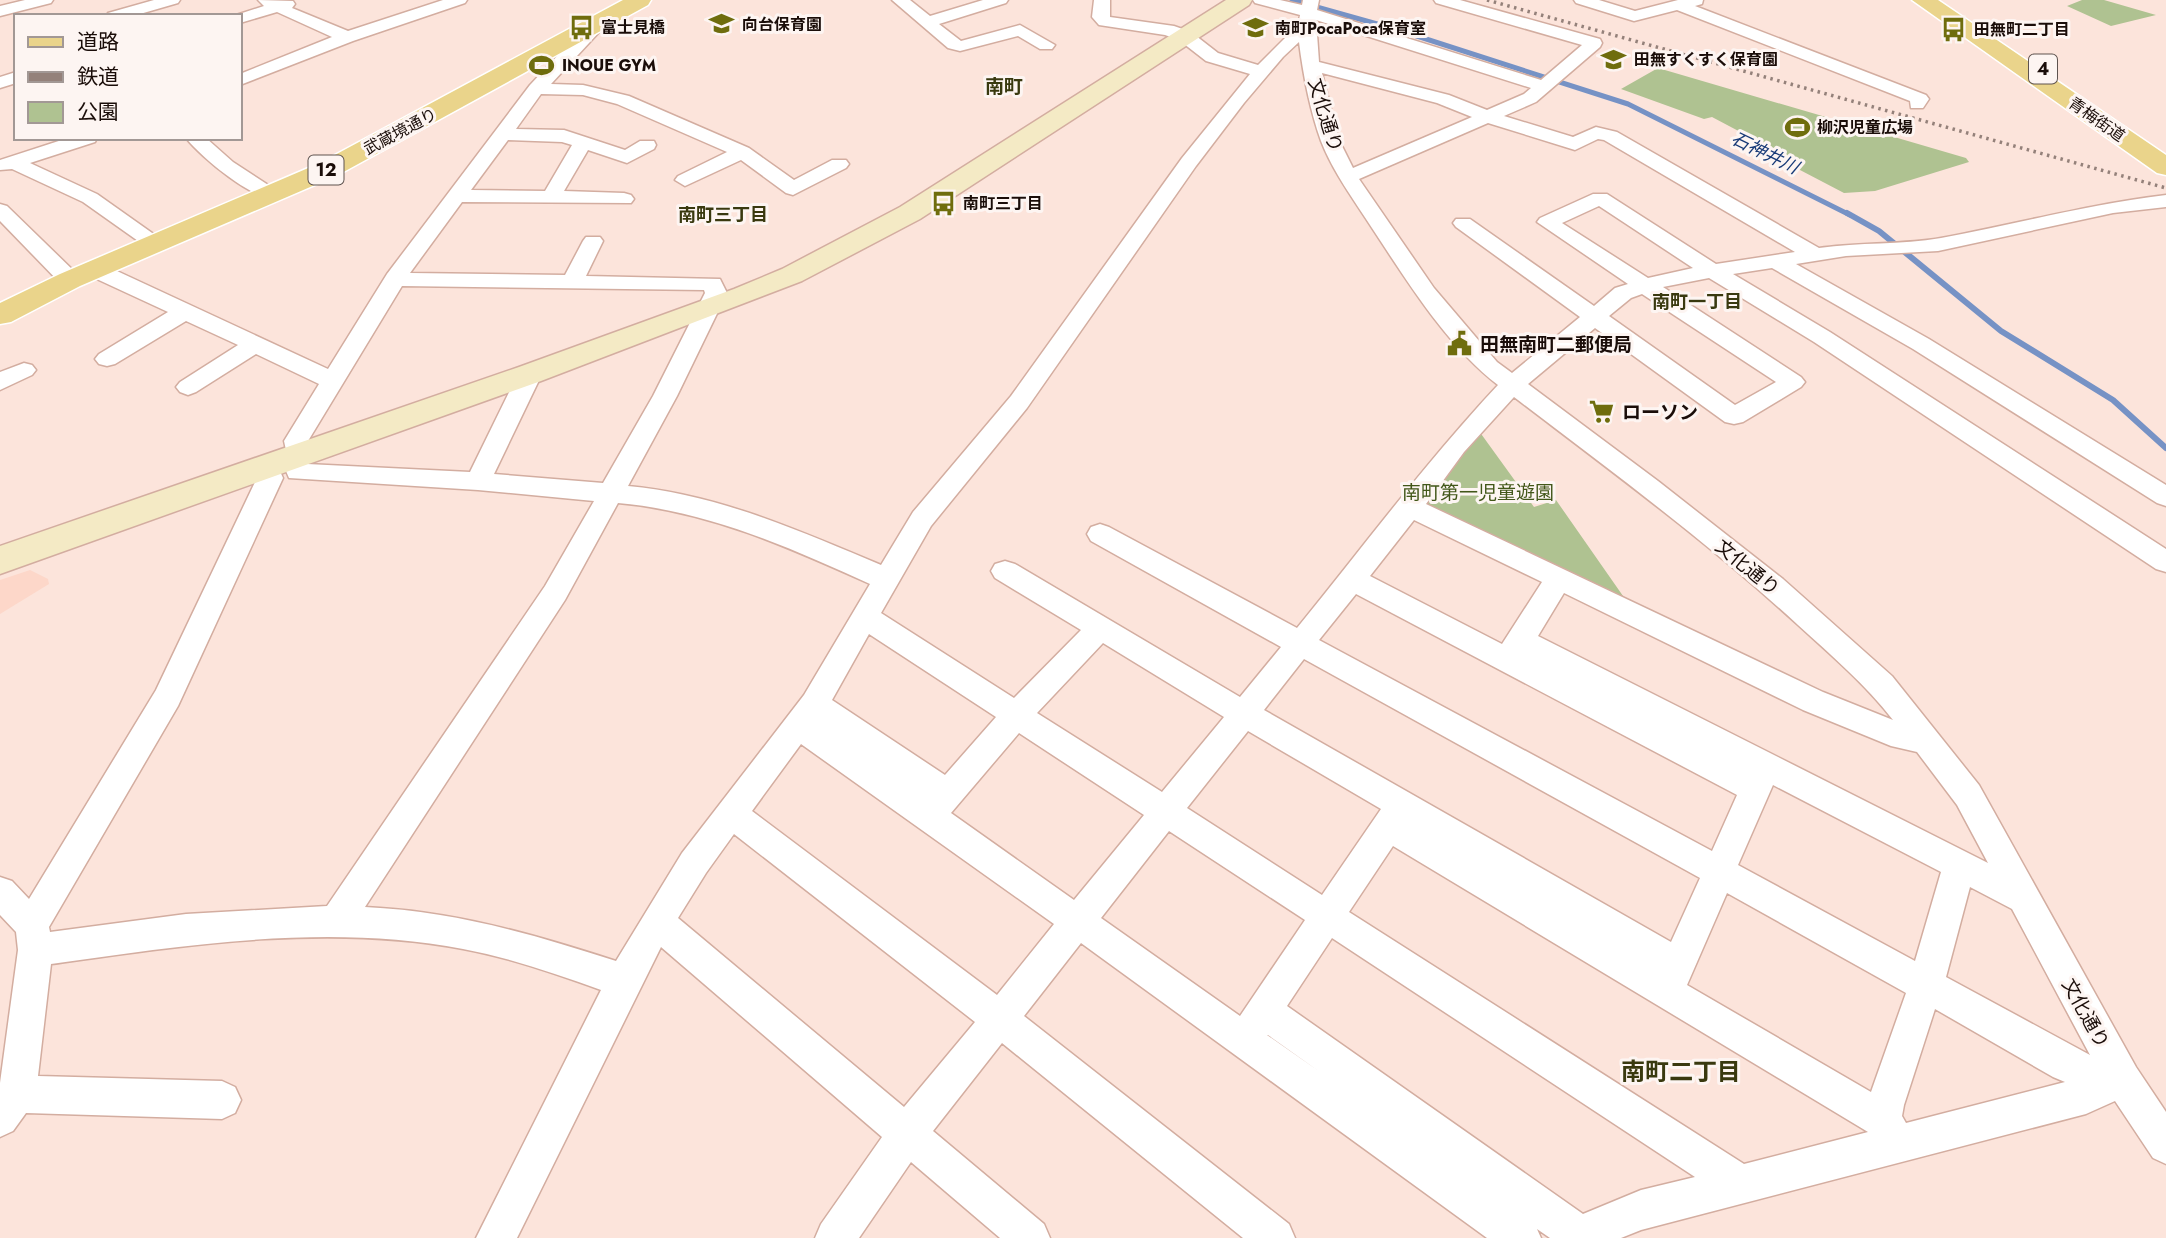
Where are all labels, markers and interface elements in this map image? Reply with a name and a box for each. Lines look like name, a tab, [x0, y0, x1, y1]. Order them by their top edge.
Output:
school or university icon: 向台保育園	[708, 10, 736, 38]
bus stop icon: 富士見橋	[567, 13, 595, 41]
place label: 向台保育園	[742, 13, 822, 36]
legend	[14, 14, 242, 140]
school or university icon: 南町PocaPoca保育室	[1241, 14, 1269, 42]
bus stop icon: 田無町二丁目	[1940, 15, 1968, 43]
place label: 富士見橋	[601, 16, 665, 39]
place label: 南町PocaPoca保育室	[1275, 17, 1426, 40]
place label: 田無町二丁目	[1974, 18, 2070, 41]
text: 道路	[77, 27, 119, 57]
school or university icon: 田無すくすく保育園	[1600, 45, 1628, 73]
place label: 田無すくすく保育園	[1634, 48, 1778, 71]
sports icon: INOUE GYM	[528, 51, 556, 79]
place label: INOUE GYM	[562, 54, 656, 77]
road number: 4	[2029, 55, 2057, 84]
text: 鉄道	[77, 62, 119, 92]
district label: 南町	[985, 73, 1023, 100]
street label: 文化通り	[1301, 75, 1350, 155]
street label: 青梅街道	[2064, 92, 2130, 147]
text: 公園	[77, 97, 119, 127]
street label: 武蔵境通り	[360, 103, 441, 160]
sports icon: 柳沢児童広場	[1783, 113, 1811, 141]
place label: 柳沢児童広場	[1817, 116, 1913, 139]
water label: 石神井川	[1727, 126, 1805, 181]
road number: 12	[308, 155, 344, 184]
bus stop icon: 南町三丁目	[929, 189, 957, 217]
place label: 南町三丁目	[963, 192, 1043, 215]
district label: 南町三丁目	[678, 202, 768, 228]
district label: 南町一丁目	[1652, 289, 1742, 315]
public building icon: 田無南町二郵便局	[1446, 330, 1474, 358]
place label: 田無南町二郵便局	[1480, 331, 1632, 358]
supermarket icon: ローソン	[1588, 398, 1616, 426]
place label: ローソン	[1622, 399, 1698, 426]
park label: 南町第一児童遊園	[1402, 479, 1554, 506]
street label: 文化通り	[1710, 533, 1786, 602]
street label: 文化通り	[2055, 973, 2116, 1053]
district label: 南町二丁目	[1621, 1054, 1741, 1089]

